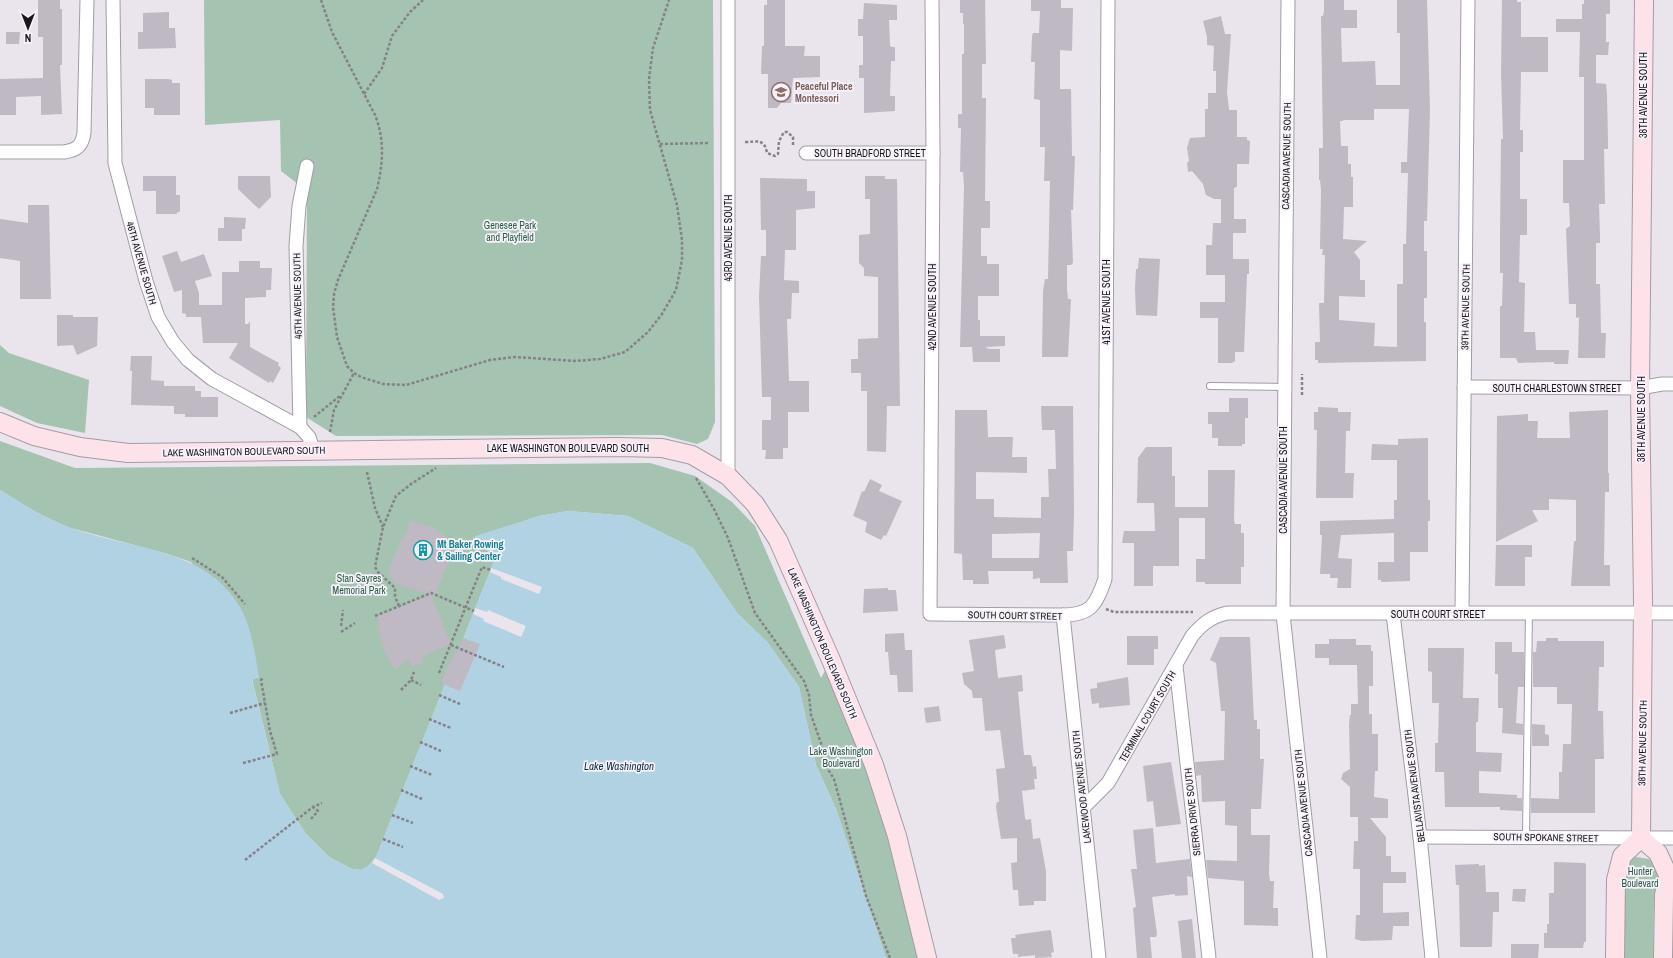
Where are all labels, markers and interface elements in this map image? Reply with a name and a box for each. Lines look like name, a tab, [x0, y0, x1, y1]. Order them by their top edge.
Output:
north arrow	[8, 8, 48, 48]
text: N	[25, 31, 31, 45]
street label: 38TH AVENUE SOUTH	[1637, 52, 1650, 138]
place label: Peaceful Place Montessori	[795, 80, 853, 105]
school or university icon: Peaceful Place Montessori	[770, 81, 792, 103]
street label: CASCADIA AVENUE SOUTH	[1279, 102, 1294, 210]
street label: SOUTH BRADFORD STREET	[814, 147, 926, 160]
street label: 43RD AVENUE SOUTH	[722, 194, 735, 281]
park label: Genesee Park and Playfield	[484, 219, 537, 244]
street label: 46TH AVENUE SOUTH	[123, 220, 160, 306]
street label: 45TH AVENUE SOUTH	[290, 253, 305, 339]
street label: 41ST AVENUE SOUTH	[1100, 259, 1113, 345]
street label: 42ND AVENUE SOUTH	[926, 263, 939, 350]
street label: 39TH AVENUE SOUTH	[1458, 264, 1473, 350]
street label: 38TH AVENUE SOUTH	[1635, 376, 1648, 462]
street label: SOUTH CHARLESTOWN STREET	[1492, 382, 1622, 395]
street label: CASCADIA AVENUE SOUTH	[1277, 426, 1290, 534]
street label: LAKE WASHINGTON BOULEVARD SOUTH	[487, 442, 649, 455]
street label: LAKE WASHINGTON BOULEVARD SOUTH	[163, 444, 325, 459]
place label: Mt Baker Rowing & Sailing Center	[437, 538, 504, 563]
building icon: Mt Baker Rowing & Sailing Center	[412, 539, 434, 561]
street label: LAKE WASHINGTON BOULEVARD SOUTH	[785, 566, 860, 721]
park label: Stan Sayres Memorial Park	[332, 572, 387, 597]
street label: SOUTH COURT STREET	[968, 608, 1062, 623]
street label: SOUTH COURT STREET	[1391, 608, 1485, 621]
street label: TERMINAL COURT SOUTH	[1116, 668, 1179, 764]
street label: 38TH AVENUE SOUTH	[1635, 700, 1650, 786]
street label: BELLAVISTA AVENUE SOUTH	[1401, 729, 1428, 843]
street label: LAKEWOOD AVENUE SOUTH	[1069, 730, 1094, 844]
park label: Lake Washington Boulevard	[809, 745, 873, 770]
street label: CASCADIA AVENUE SOUTH	[1291, 749, 1316, 857]
water label: Lake Washington	[584, 759, 654, 773]
street label: SIERRA DRIVE SOUTH	[1181, 767, 1204, 857]
street label: SOUTH SPOKANE STREET	[1493, 830, 1599, 845]
park label: Hunter Boulevard	[1622, 865, 1658, 890]

